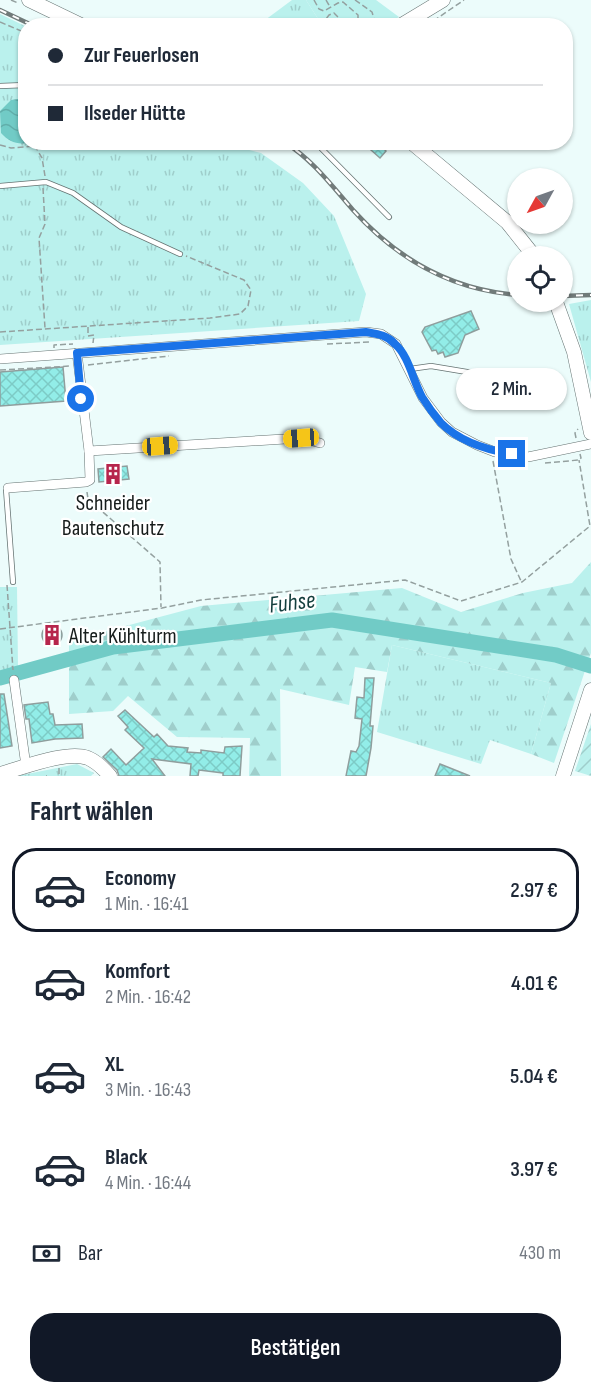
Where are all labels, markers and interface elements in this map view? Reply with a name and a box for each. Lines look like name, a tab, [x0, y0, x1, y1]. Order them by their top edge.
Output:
text: Zur Feuerlosen	[84, 42, 199, 69]
text: Ilseder Hütte	[84, 100, 186, 127]
north arrow	[507, 168, 573, 234]
map controls	[507, 168, 573, 312]
button: locate	[507, 246, 573, 312]
callout: 2 Min.	[456, 367, 568, 409]
text: 2 Min.	[491, 377, 532, 401]
route start	[67, 385, 94, 412]
car	[282, 428, 320, 448]
car	[141, 436, 179, 456]
route end	[498, 440, 525, 467]
building icon: Schneider Bautenschutz	[101, 462, 125, 486]
place label: Schneider Bautenschutz	[62, 490, 164, 542]
water label: Fuhse	[267, 585, 317, 620]
building icon: Alter Kühlturm	[40, 623, 64, 647]
place label: Alter Kühlturm	[68, 623, 177, 650]
text: Fahrt wählen	[30, 796, 153, 828]
icon: car	[33, 863, 87, 917]
text: Economy	[105, 865, 176, 892]
text: 2.97 €	[510, 877, 558, 904]
text: 1 Min. · 16:41	[105, 892, 188, 916]
icon: car	[33, 956, 87, 1010]
text: Komfort	[105, 958, 170, 985]
text: 4.01 €	[511, 970, 558, 997]
text: 2 Min. · 16:42	[105, 985, 191, 1009]
icon: car	[33, 1049, 87, 1103]
text: XL	[105, 1051, 124, 1078]
text: 5.04 €	[510, 1063, 558, 1090]
text: 3 Min. · 16:43	[105, 1078, 191, 1102]
icon: car	[33, 1142, 87, 1196]
text: Black	[105, 1144, 147, 1171]
text: 3.97 €	[510, 1156, 558, 1183]
text: 4 Min. · 16:44	[105, 1171, 191, 1195]
icon: cash	[30, 1237, 63, 1270]
text: Bar	[78, 1240, 103, 1267]
text: 430 m	[519, 1241, 561, 1265]
button: Bestätigen	[30, 1313, 561, 1382]

